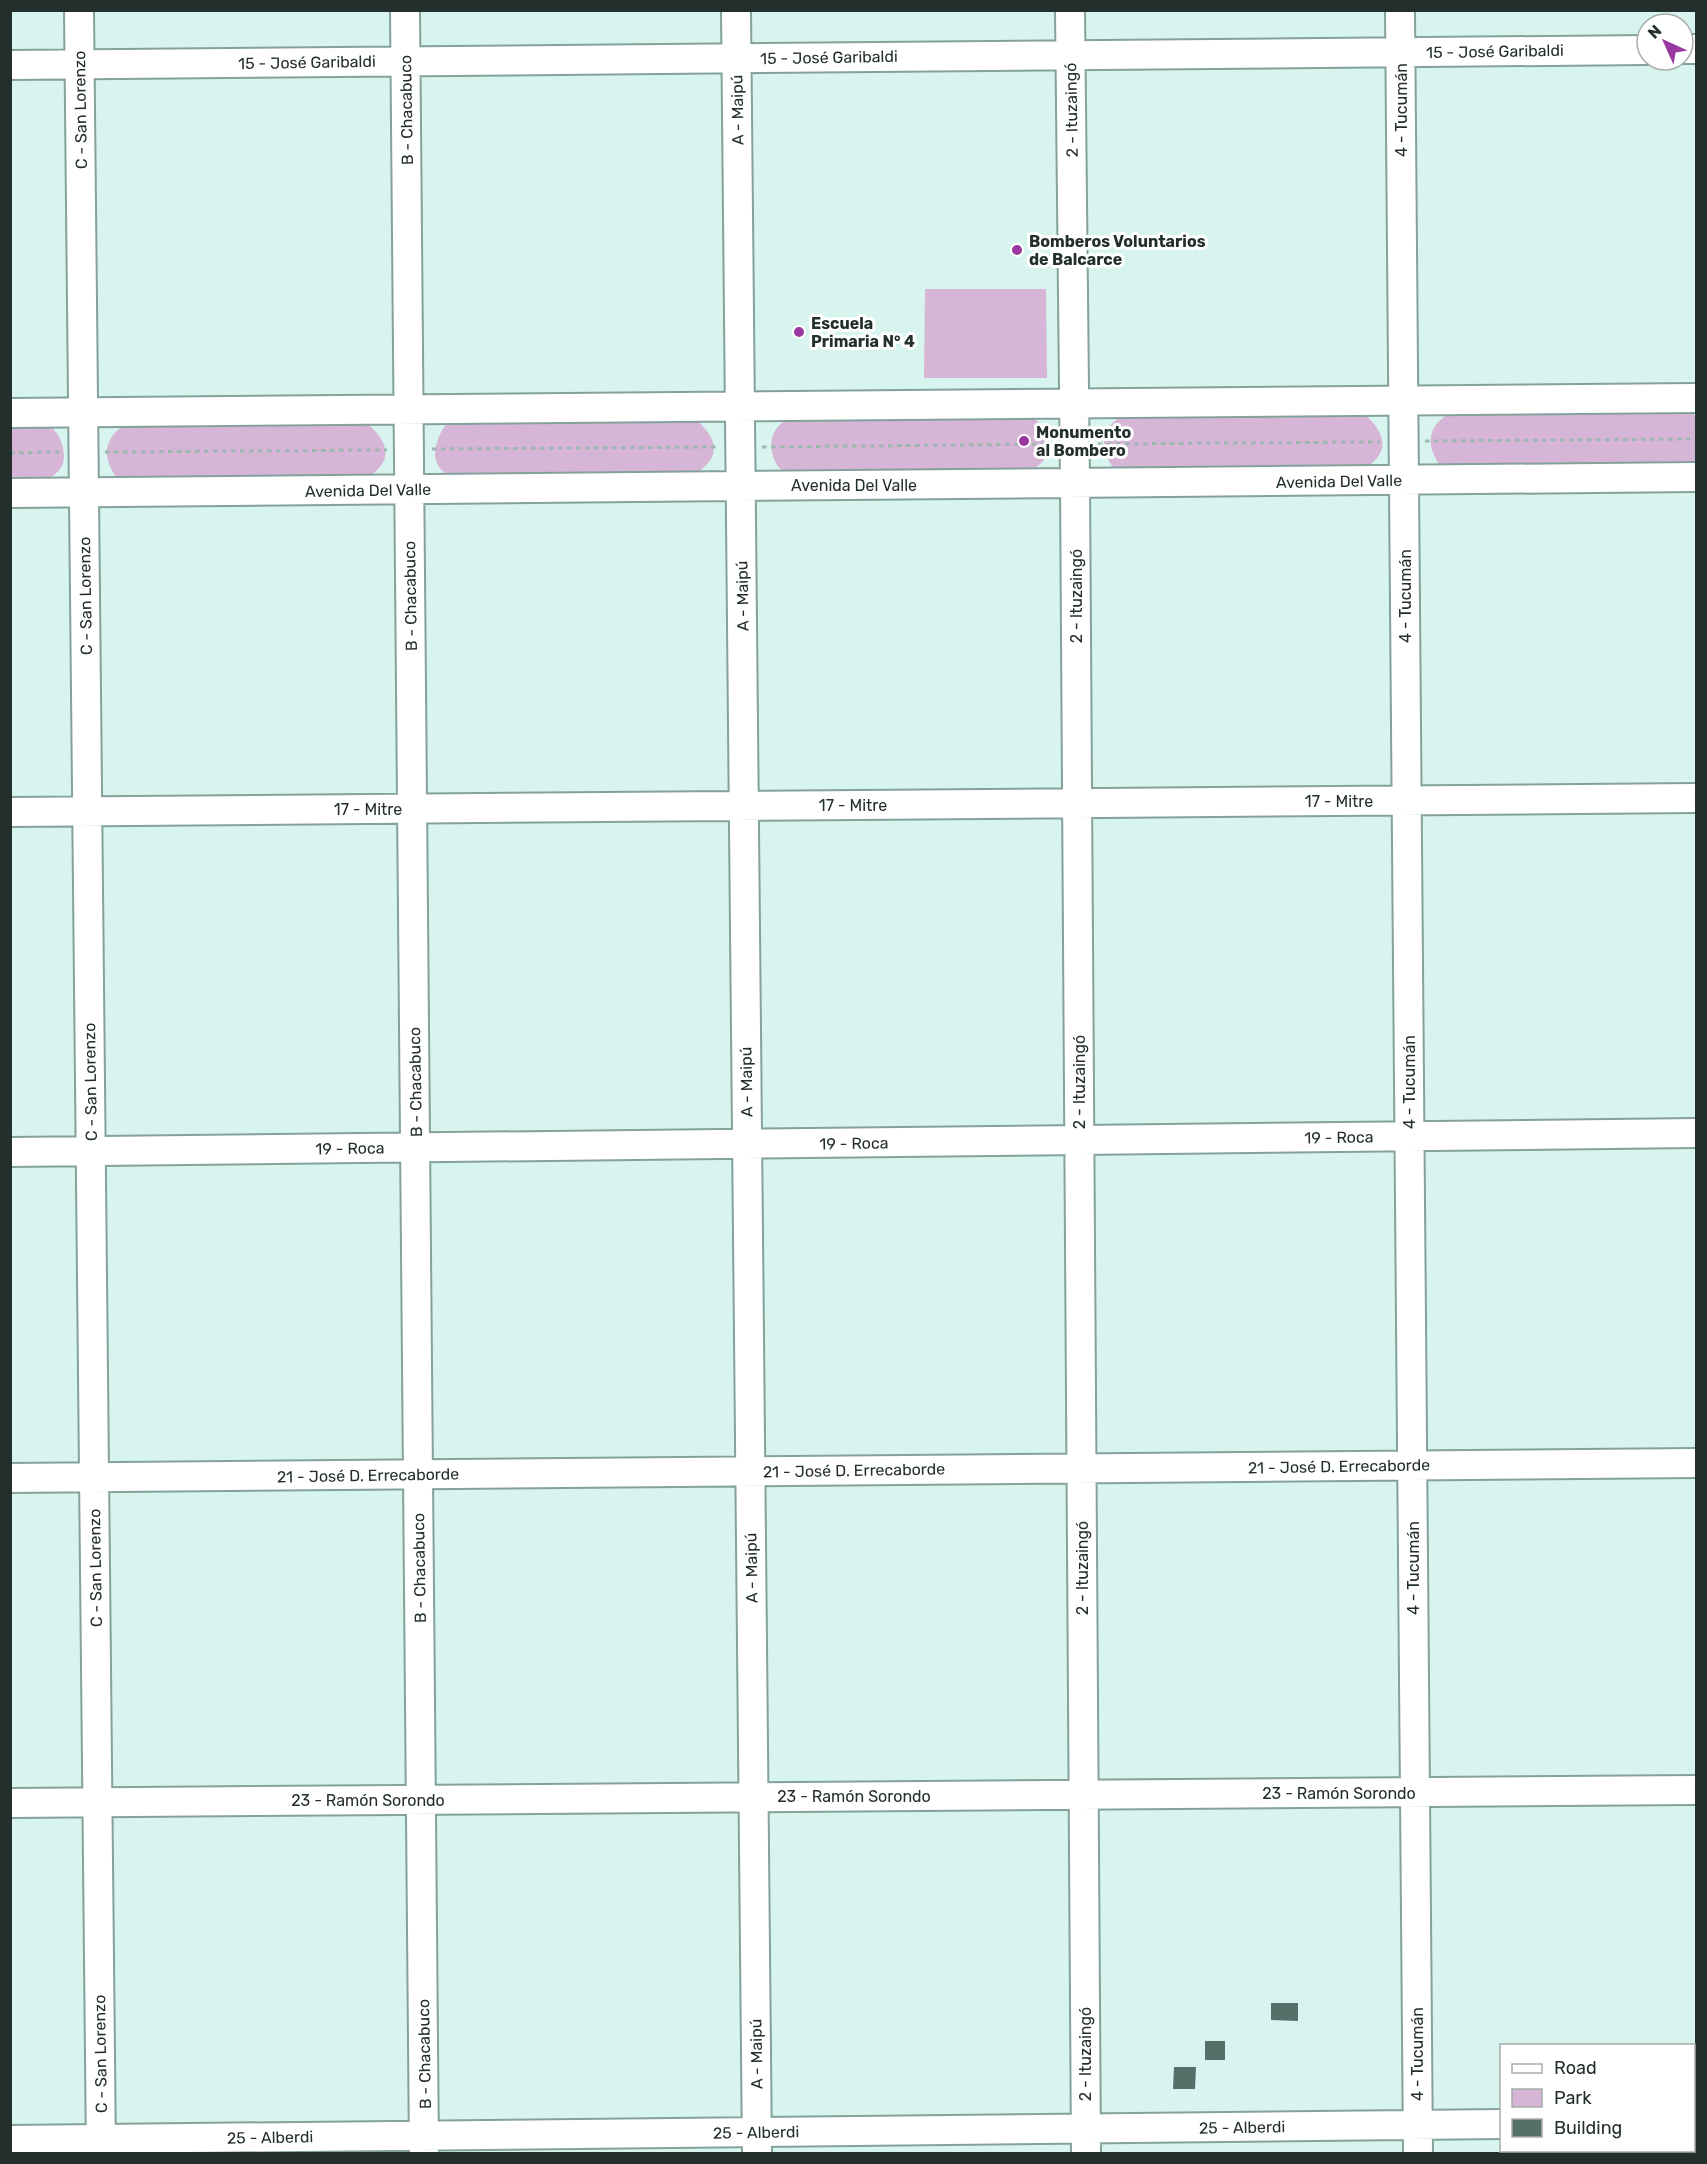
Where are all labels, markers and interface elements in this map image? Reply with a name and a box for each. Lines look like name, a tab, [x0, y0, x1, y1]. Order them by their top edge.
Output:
north arrow	[1635, 12, 1695, 72]
text: N	[1644, 21, 1666, 43]
street label: 15 - José Garibaldi	[1426, 41, 1564, 62]
street label: 15 - José Garibaldi	[760, 47, 898, 68]
street label: C - San Lorenzo	[70, 51, 91, 169]
street label: 15 - José Garibaldi	[238, 52, 376, 73]
street label: B - Chacabuco	[396, 55, 417, 165]
street label: 2 - Ituzaingó	[1061, 63, 1082, 157]
street label: 4 - Tucumán	[1392, 63, 1411, 157]
street label: A - Maipú	[727, 75, 748, 145]
place label: Bomberos Voluntarios de Balcarce	[1029, 232, 1206, 269]
marker: Bomberos Voluntarios de Balcarce	[1010, 243, 1024, 257]
place label: Escuela Primaria N° 4	[811, 314, 915, 351]
marker: Escuela Primaria N° 4	[792, 325, 806, 339]
place label: Monumento al Bombero	[1036, 423, 1131, 460]
marker: Monumento al Bombero	[1017, 434, 1031, 448]
street label: Avenida Del Valle	[1276, 471, 1402, 492]
street label: Avenida Del Valle	[791, 476, 917, 495]
street label: Avenida Del Valle	[305, 480, 431, 501]
street label: C - San Lorenzo	[75, 537, 96, 655]
street label: B - Chacabuco	[400, 541, 421, 651]
street label: 2 - Ituzaingó	[1067, 549, 1086, 643]
street label: 4 - Tucumán	[1396, 549, 1415, 643]
street label: A - Maipú	[732, 561, 753, 631]
street label: 17 - Mitre	[1305, 792, 1373, 811]
street label: 17 - Mitre	[819, 796, 887, 815]
street label: 17 - Mitre	[334, 800, 402, 819]
street label: C - San Lorenzo	[80, 1023, 101, 1141]
street label: B - Chacabuco	[405, 1027, 426, 1137]
street label: 2 - Ituzaingó	[1070, 1035, 1089, 1129]
street label: 4 - Tucumán	[1400, 1035, 1419, 1129]
street label: A - Maipú	[736, 1047, 757, 1117]
street label: 19 - Roca	[1304, 1127, 1374, 1148]
street label: 19 - Roca	[819, 1133, 889, 1154]
street label: 19 - Roca	[315, 1138, 385, 1159]
street label: 21 - José D. Errecaborde	[1248, 1455, 1430, 1478]
street label: 21 - José D. Errecaborde	[763, 1459, 945, 1482]
street label: 21 - José D. Errecaborde	[277, 1464, 459, 1487]
street label: C - San Lorenzo	[85, 1509, 106, 1627]
street label: B - Chacabuco	[409, 1513, 430, 1623]
street label: 2 - Ituzaingó	[1073, 1521, 1092, 1615]
street label: 4 - Tucumán	[1404, 1521, 1423, 1615]
street label: A - Maipú	[741, 1533, 762, 1603]
street label: 23 - Ramón Sorondo	[1262, 1784, 1416, 1803]
street label: 23 - Ramón Sorondo	[777, 1787, 931, 1806]
street label: 23 - Ramón Sorondo	[291, 1791, 445, 1810]
street label: C - San Lorenzo	[90, 1995, 111, 2113]
street label: B - Chacabuco	[414, 1999, 435, 2109]
street label: 2 - Ituzaingó	[1076, 2007, 1095, 2101]
street label: 4 - Tucumán	[1408, 2007, 1427, 2101]
street label: A - Maipú	[746, 2019, 767, 2089]
legend	[1500, 2044, 1695, 2152]
text: Road	[1554, 2057, 1597, 2079]
text: Park	[1554, 2087, 1592, 2109]
street label: 25 - Alberdi	[1199, 2117, 1285, 2138]
text: Building	[1554, 2117, 1622, 2139]
street label: 25 - Alberdi	[713, 2122, 799, 2143]
street label: 25 - Alberdi	[227, 2127, 313, 2148]

